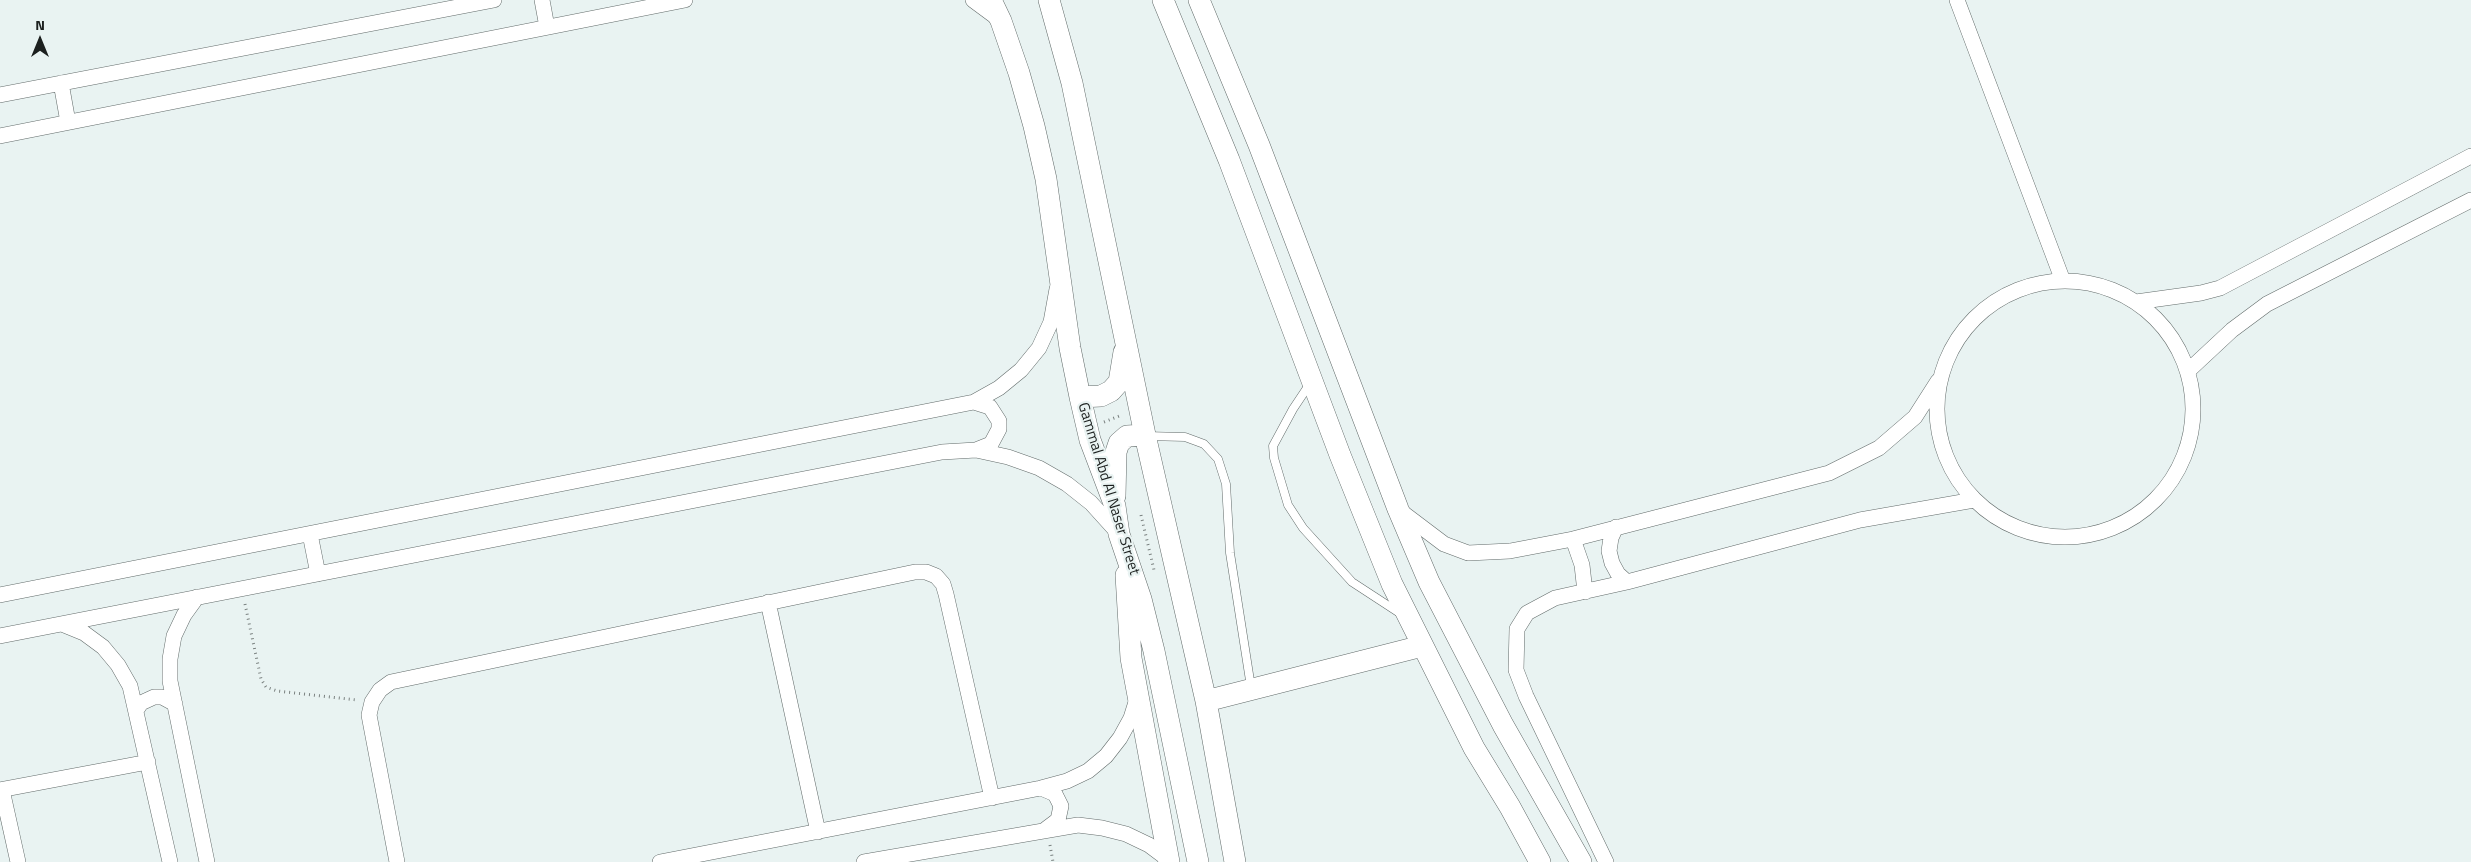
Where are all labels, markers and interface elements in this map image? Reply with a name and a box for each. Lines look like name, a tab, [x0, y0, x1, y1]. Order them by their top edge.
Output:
text: N	[35, 14, 45, 35]
north arrow	[15, 15, 65, 65]
street label: Gammal Abd Al Naser Street	[1073, 401, 1143, 577]

